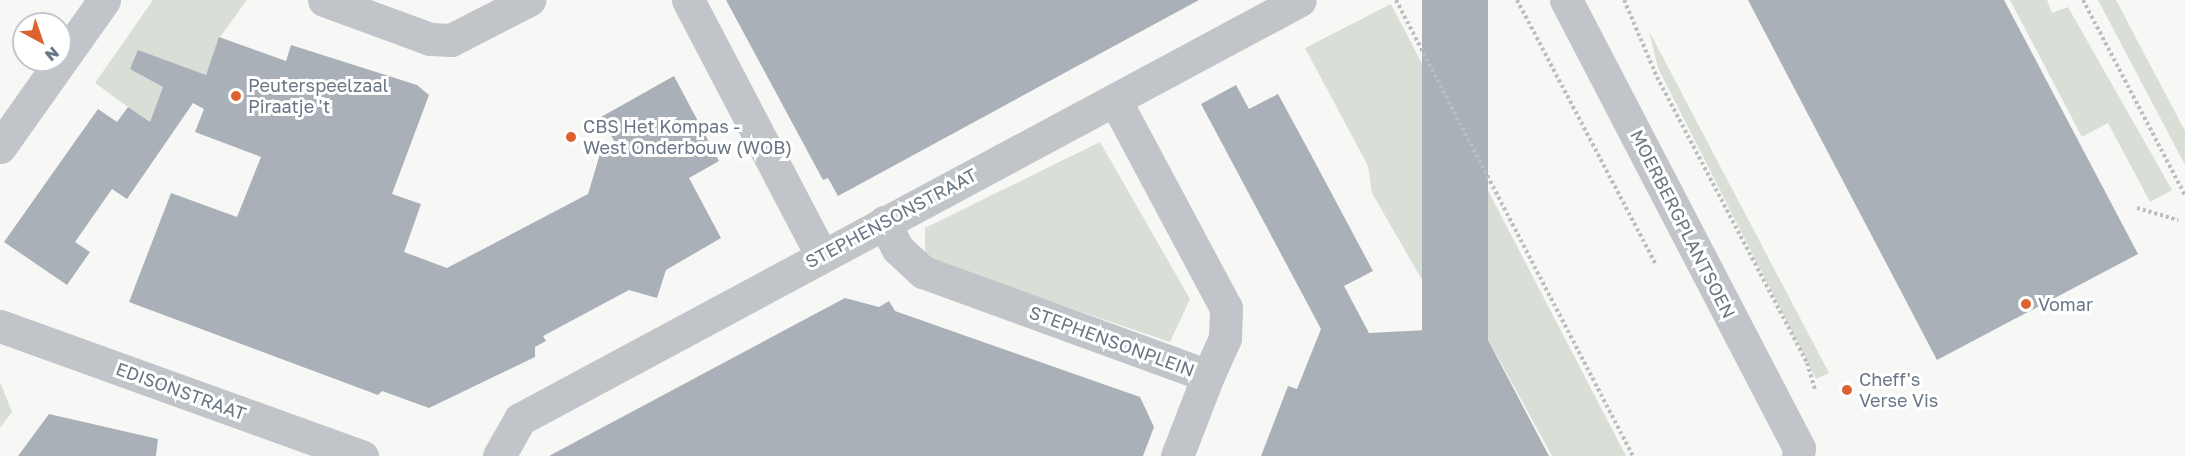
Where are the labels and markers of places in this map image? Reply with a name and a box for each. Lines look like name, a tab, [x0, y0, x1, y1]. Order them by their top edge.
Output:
place label: Peuterspeelzaal Piraatje 't	[248, 75, 388, 118]
marker: Peuterspeelzaal Piraatje 't	[229, 89, 243, 103]
place label: CBS Het Kompas - West Onderbouw (WOB)	[583, 116, 792, 158]
marker: CBS Het Kompas - West Onderbouw (WOB)	[564, 130, 578, 144]
place label: Vomar	[2038, 293, 2093, 315]
marker: Vomar	[2019, 297, 2033, 311]
place label: Cheff's Verse Vis	[1859, 369, 1938, 412]
marker: Cheff's Verse Vis	[1840, 383, 1854, 397]

